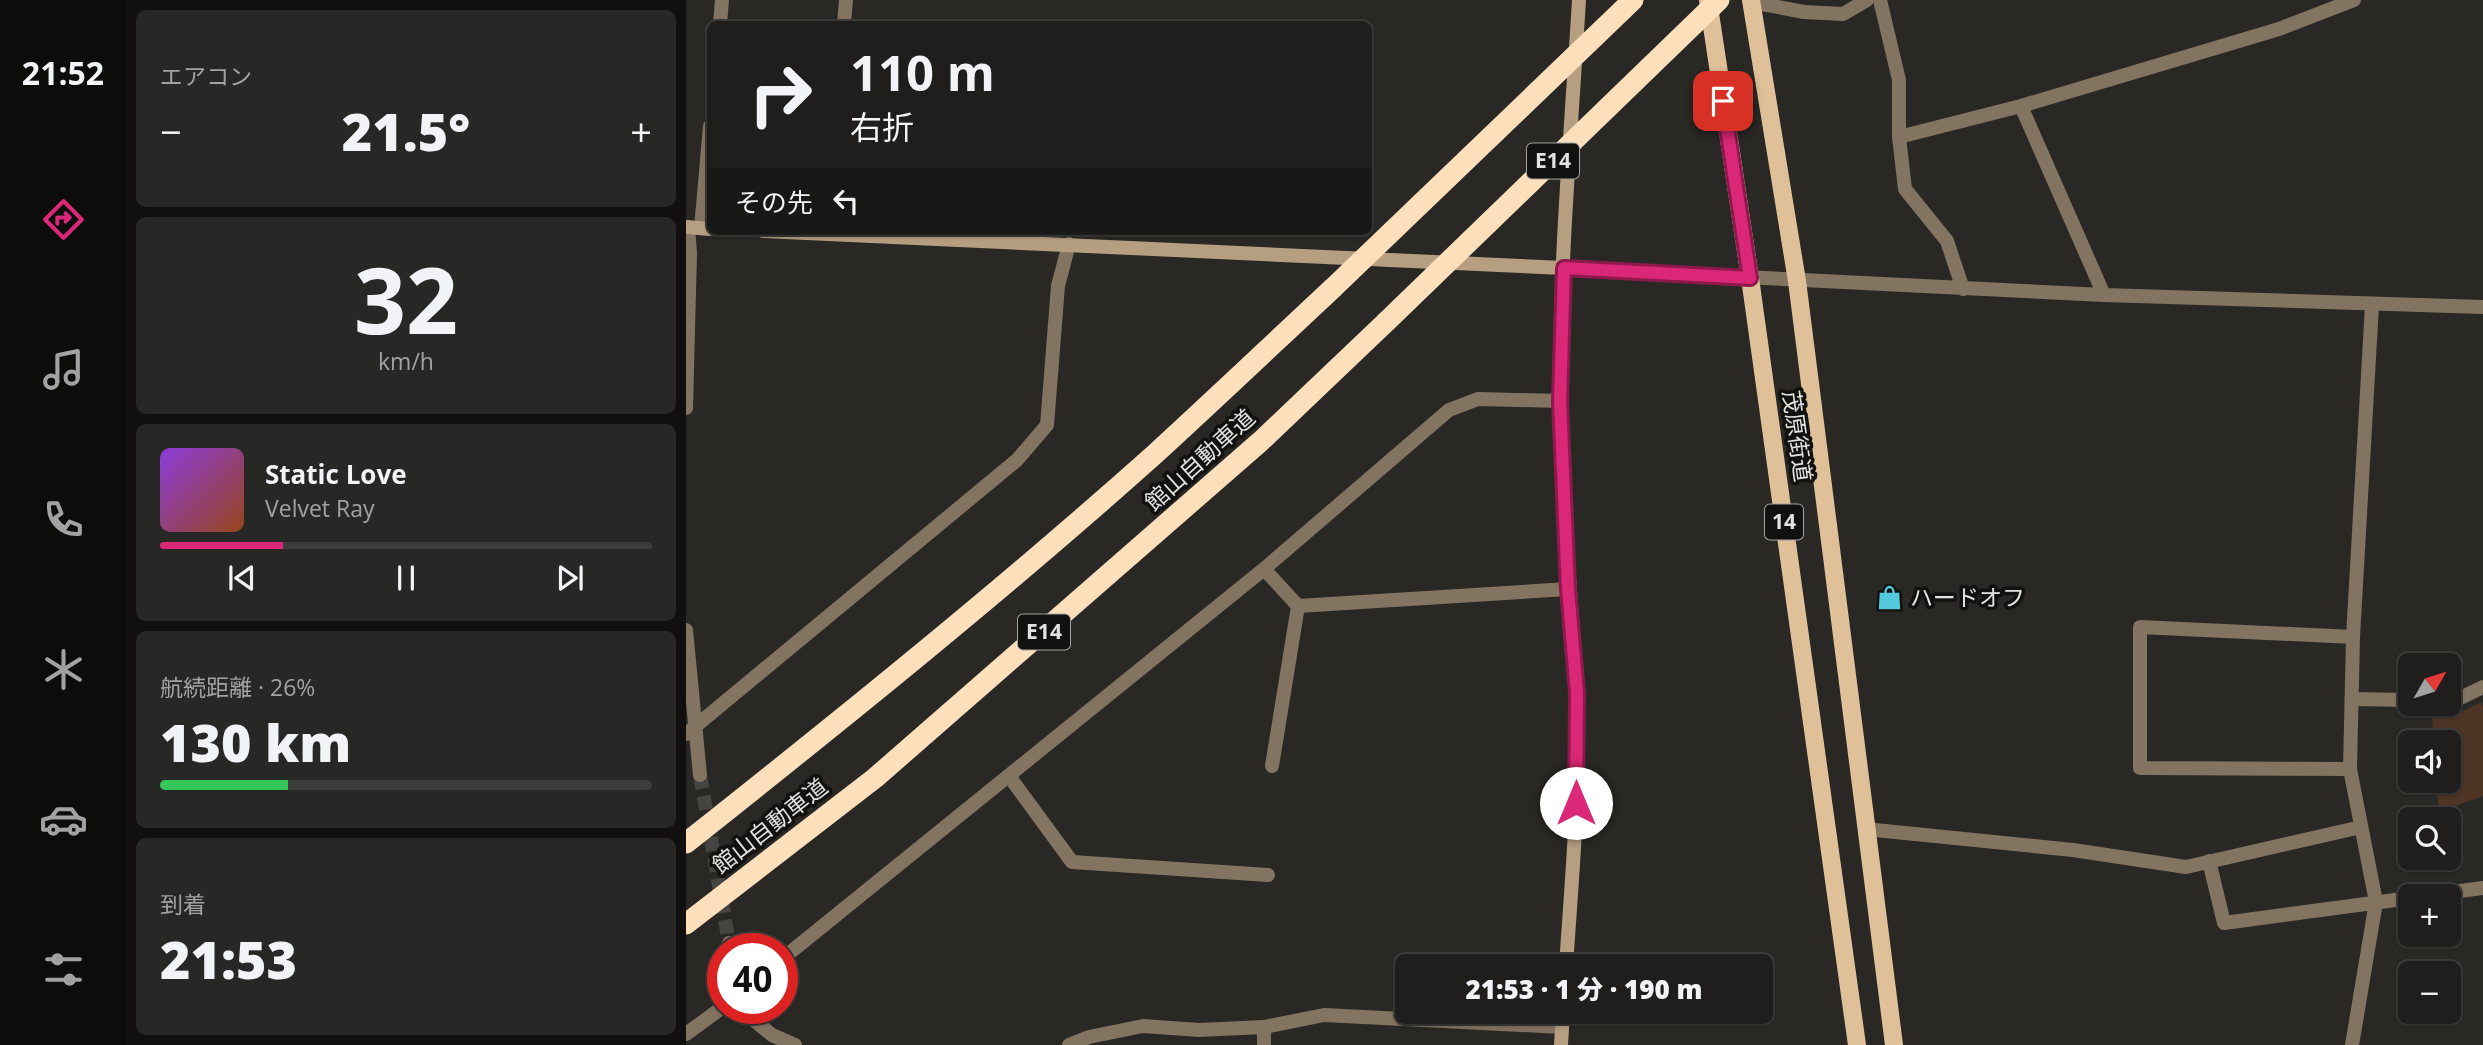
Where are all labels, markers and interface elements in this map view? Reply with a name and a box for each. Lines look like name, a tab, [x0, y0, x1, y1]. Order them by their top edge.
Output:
text: 110 m	[850, 39, 995, 105]
icon: right	[735, 49, 826, 140]
text: 21:52	[22, 51, 104, 94]
text: エアコン	[160, 60, 252, 92]
pin	[1693, 71, 1753, 131]
icon: arrive	[1704, 82, 1742, 120]
text: 21.5°	[342, 95, 470, 166]
text: −	[160, 105, 182, 157]
text: +	[630, 105, 652, 157]
text: 右折	[850, 105, 914, 148]
road number: E14	[1527, 144, 1579, 178]
icon: left	[827, 182, 865, 220]
text: その先	[735, 184, 813, 220]
icon: directions	[39, 195, 88, 244]
text: 32	[354, 237, 458, 361]
icon: music	[39, 345, 88, 394]
text: km/h	[378, 345, 434, 377]
street label: 茂原街道	[1776, 388, 1820, 484]
street label: 館山自動車道	[1137, 401, 1261, 517]
text: Static Love	[265, 456, 407, 492]
text: Velvet Ray	[265, 492, 375, 524]
icon: phone	[39, 495, 88, 544]
road number: 14	[1765, 504, 1803, 540]
icon: previous	[223, 559, 261, 597]
icon: pause	[387, 559, 425, 597]
icon: next	[551, 559, 589, 597]
place label: ハードオフ	[1910, 581, 2025, 613]
shop icon: ハードオフ	[1876, 584, 1904, 612]
road number: E14	[1018, 614, 1070, 650]
icon: climate	[39, 645, 88, 694]
north arrow	[2398, 653, 2460, 716]
map controls	[2398, 653, 2461, 1024]
text: 航続距離 · 26%	[160, 671, 315, 703]
text: 130 km	[160, 706, 351, 777]
button: sound	[2398, 730, 2461, 793]
position arrow	[1539, 766, 1613, 840]
street label: 館山自動車道	[705, 770, 834, 880]
icon: car	[39, 795, 88, 844]
button: search	[2398, 807, 2461, 870]
button: +	[2398, 884, 2461, 947]
text: 到着	[160, 888, 206, 920]
text: 21:53	[160, 923, 297, 994]
speed limit sign: 40	[707, 933, 798, 1024]
icon: filters	[39, 945, 88, 994]
button: −	[2398, 961, 2461, 1024]
text: 21:53 · 1 分 · 190 m	[1466, 971, 1702, 1007]

